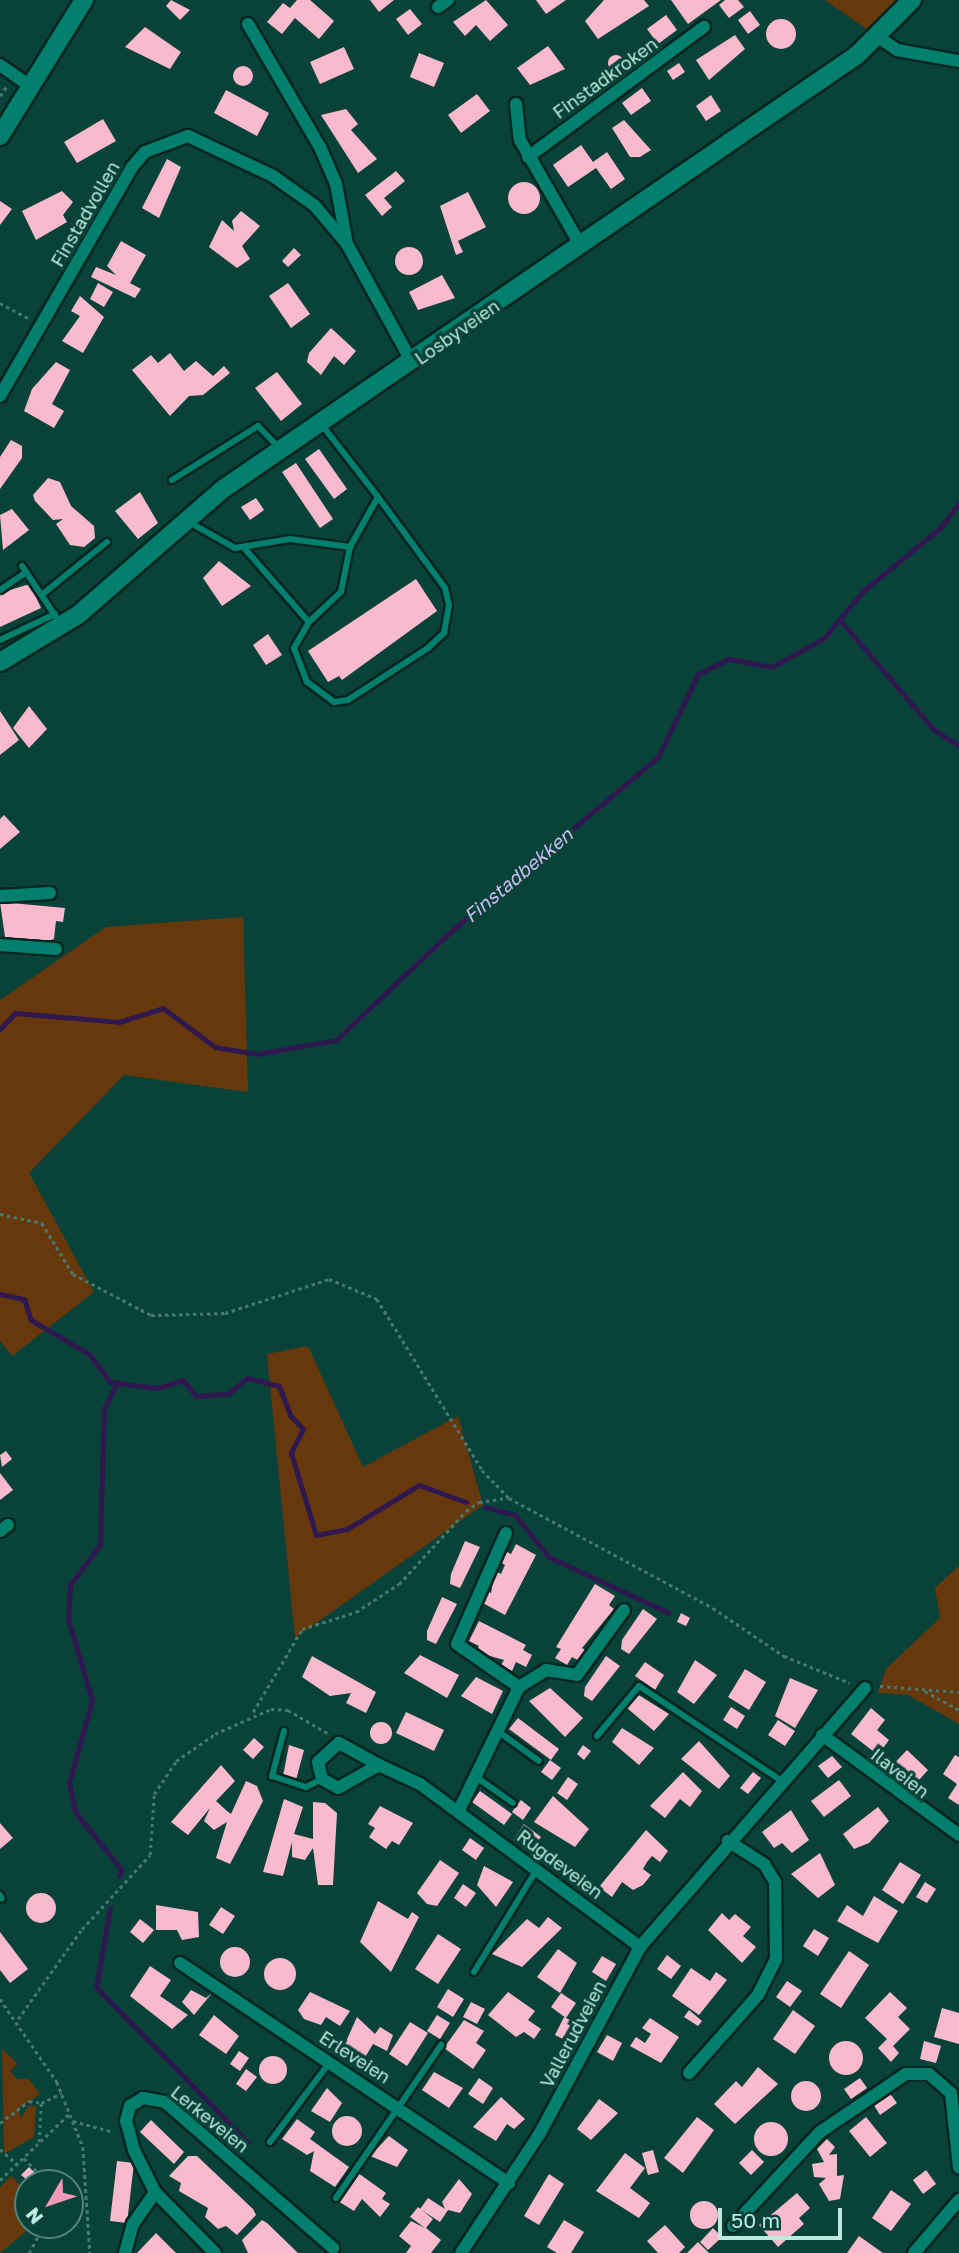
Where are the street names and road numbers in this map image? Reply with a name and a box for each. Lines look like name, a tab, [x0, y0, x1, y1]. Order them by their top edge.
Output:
street label: Finstadkroken	[549, 33, 661, 123]
street label: Finstadvollen	[46, 158, 124, 270]
street label: Losbyveien	[411, 295, 503, 369]
street label: Ilaveien	[867, 1744, 933, 1802]
street label: Rugdeveien	[513, 1825, 607, 1903]
street label: Vallerudveien	[536, 1977, 610, 2091]
street label: Erleveien	[316, 2026, 394, 2088]
street label: Lerkeveien	[167, 2081, 253, 2157]

